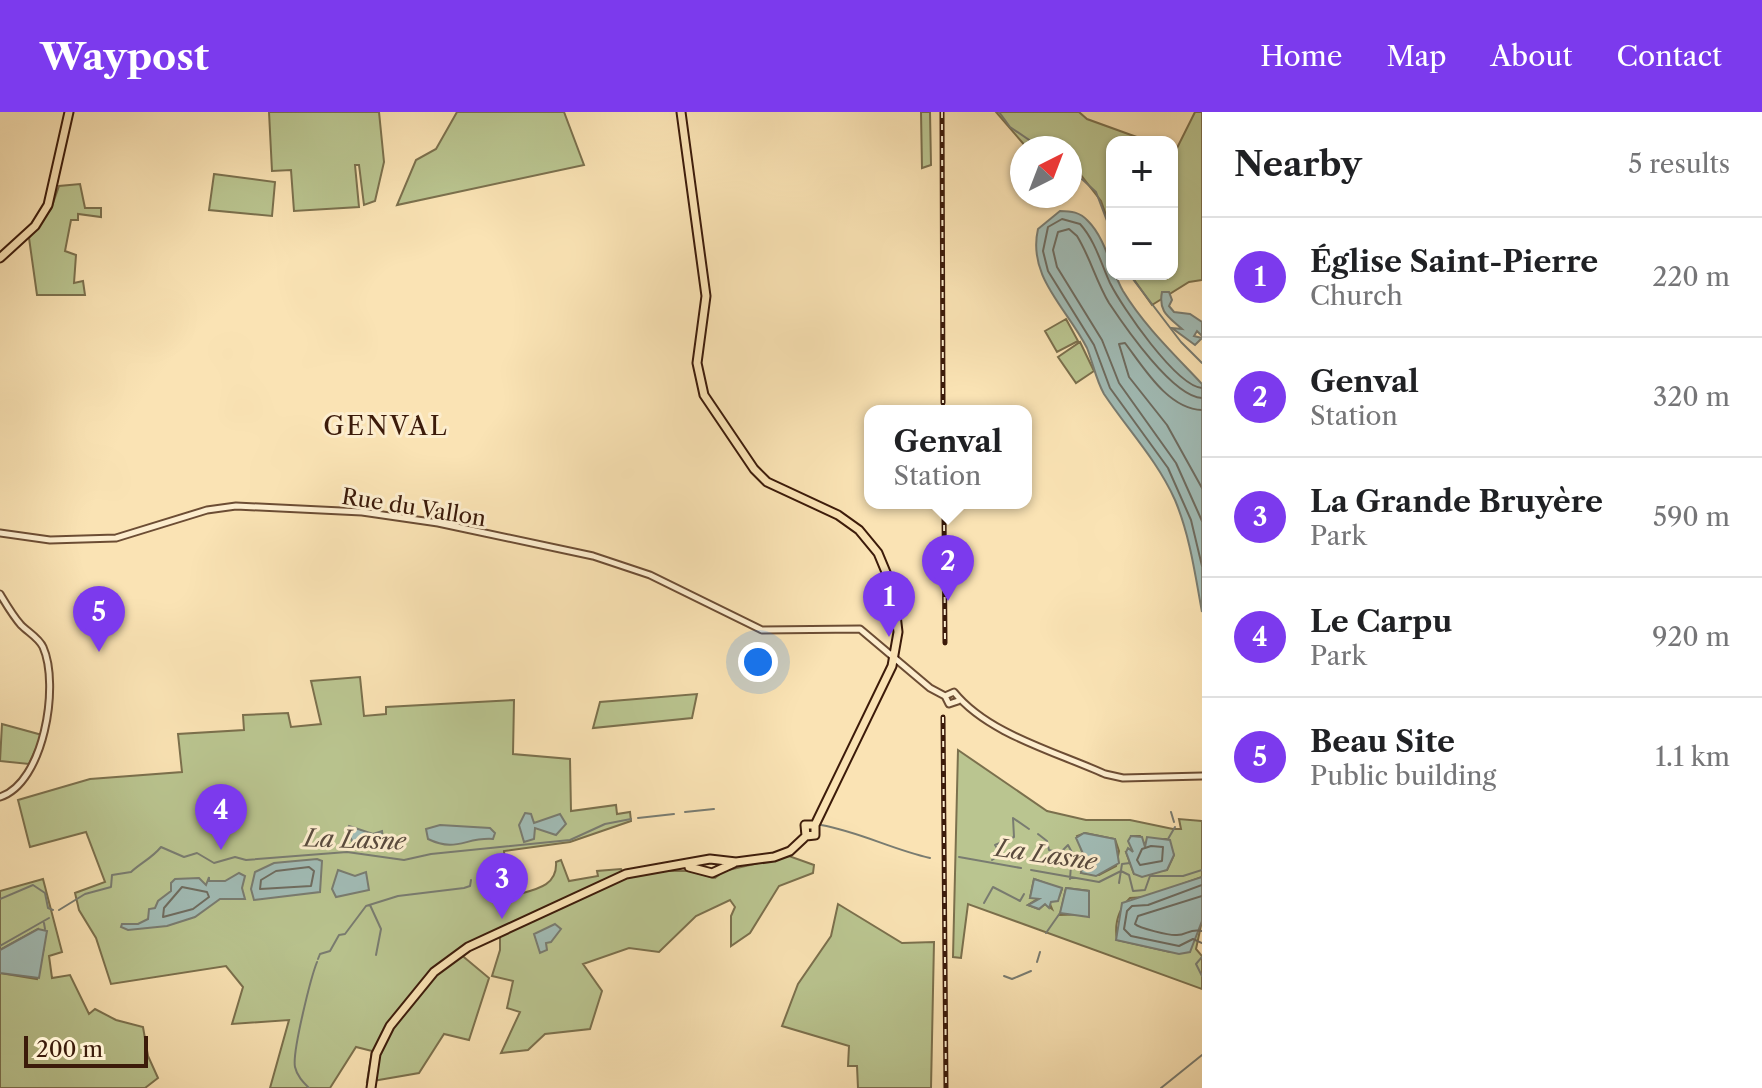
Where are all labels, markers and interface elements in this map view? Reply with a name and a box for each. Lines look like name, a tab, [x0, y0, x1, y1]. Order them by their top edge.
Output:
text: Waypost	[40, 33, 209, 80]
text: Home	[1260, 39, 1342, 73]
text: Map	[1386, 39, 1446, 73]
text: About	[1490, 39, 1572, 73]
text: Contact	[1616, 39, 1722, 73]
north arrow	[1010, 136, 1082, 208]
map controls	[1106, 136, 1178, 280]
button: +	[1106, 136, 1178, 208]
text: Nearby	[1234, 143, 1362, 185]
text: 5 results	[1628, 148, 1730, 180]
button: −	[1106, 208, 1178, 280]
text: Église Saint-Pierre	[1310, 243, 1598, 280]
text: 1	[1254, 261, 1266, 293]
text: 220 m	[1652, 261, 1730, 293]
text: Church	[1310, 280, 1403, 312]
text: Genval	[1310, 363, 1419, 400]
text: 2	[1252, 381, 1268, 413]
text: 320 m	[1653, 381, 1730, 413]
text: Station	[1310, 400, 1398, 432]
popup	[864, 405, 1032, 509]
district label: GENVAL	[323, 410, 449, 442]
text: Genval	[894, 423, 1002, 460]
text: Station	[894, 460, 981, 492]
street label: Rue du Vallon	[340, 483, 488, 532]
text: La Grande Bruyère	[1310, 483, 1603, 520]
text: 3	[1253, 501, 1267, 533]
text: 590 m	[1653, 501, 1730, 533]
text: Park	[1310, 520, 1367, 552]
pin: 2	[922, 535, 974, 601]
pin: 1	[863, 571, 915, 637]
pin: 5	[73, 586, 125, 652]
text: Le Carpu	[1310, 603, 1452, 640]
text: 4	[1252, 621, 1268, 653]
text: 920 m	[1652, 621, 1730, 653]
text: Park	[1310, 640, 1367, 672]
your location	[738, 642, 778, 682]
text: Beau Site	[1310, 723, 1455, 760]
text: 5	[1253, 741, 1267, 773]
text: 1.1 km	[1655, 741, 1730, 773]
text: Public building	[1310, 760, 1496, 792]
pin: 4	[195, 784, 247, 850]
water label: La Lasne	[302, 823, 408, 856]
water label: La Lasne	[992, 833, 1100, 876]
pin: 3	[476, 853, 528, 919]
scale bar	[24, 1032, 148, 1068]
text: 200 m	[36, 1036, 103, 1063]

